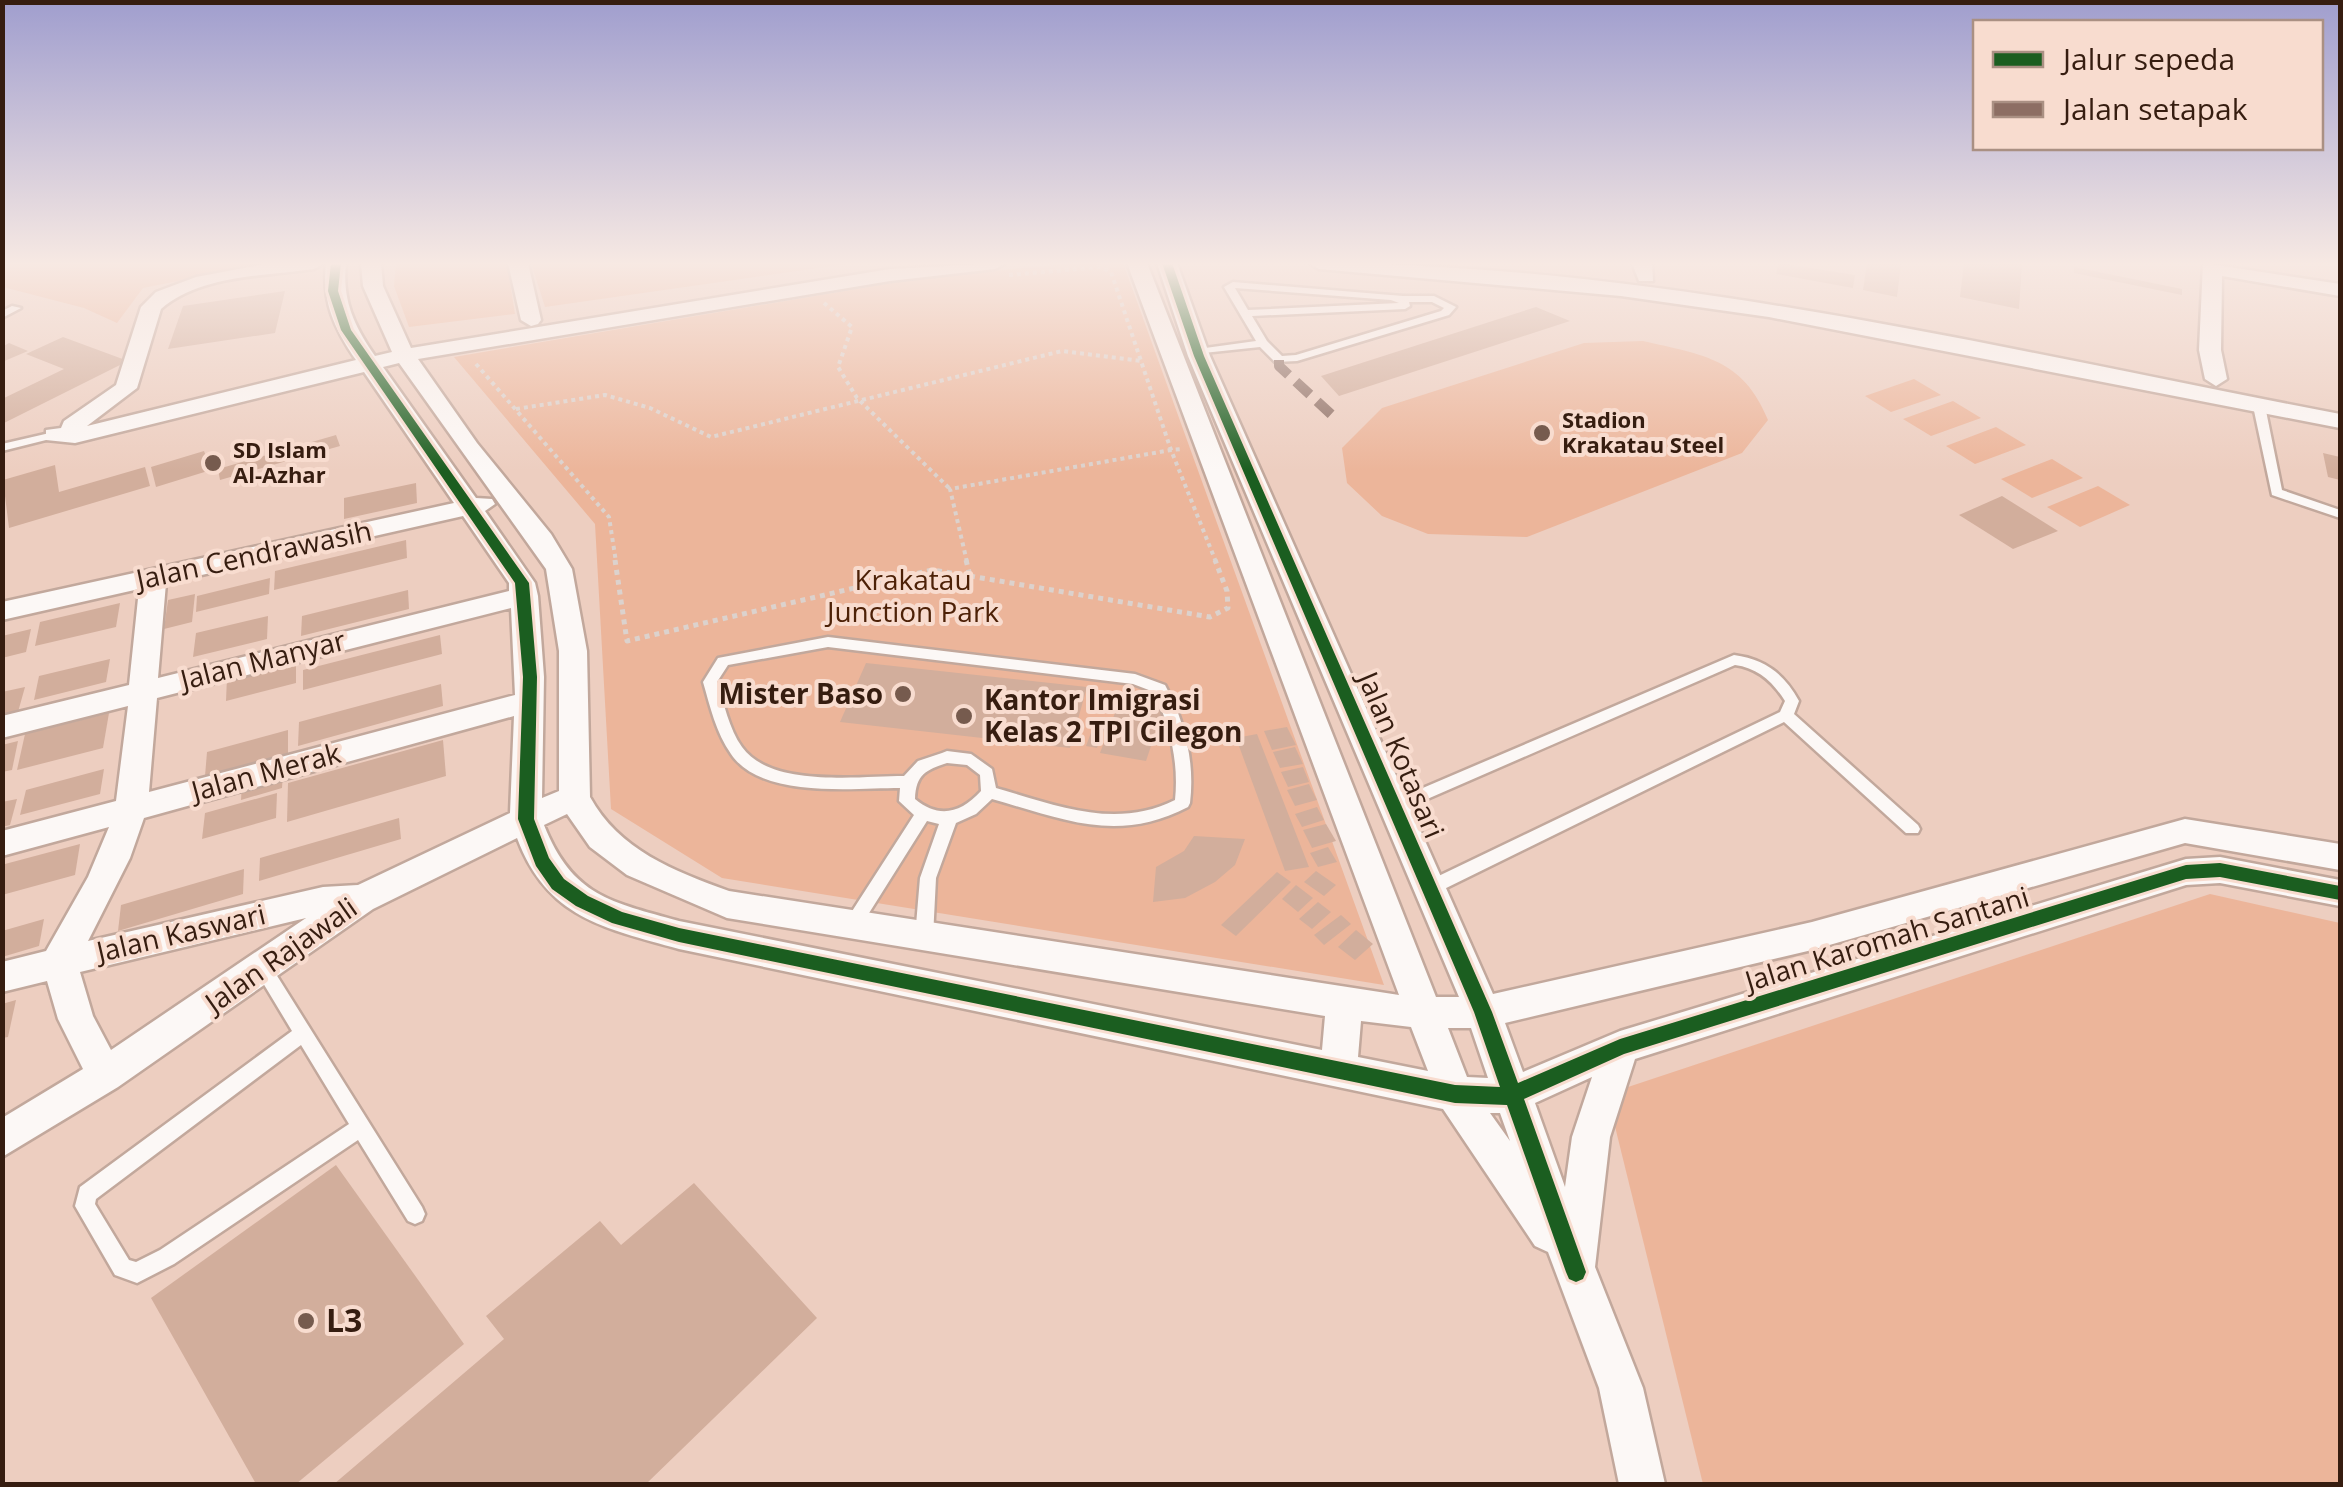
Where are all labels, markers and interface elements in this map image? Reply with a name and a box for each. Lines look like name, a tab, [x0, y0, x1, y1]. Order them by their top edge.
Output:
legend	[1973, 20, 2323, 150]
text: Jalur sepeda	[2060, 38, 2235, 79]
text: Jalan setapak	[2060, 88, 2248, 129]
place label: Stadion Krakatau Steel	[1562, 404, 1724, 459]
marker: Stadion Krakatau Steel	[1531, 422, 1553, 444]
place label: SD Islam Al-Azhar	[233, 434, 327, 489]
marker: SD Islam Al-Azhar	[202, 452, 224, 474]
street label: Jalan Cendrawasih	[130, 511, 375, 598]
park label: Krakatau Junction Park	[824, 560, 999, 630]
street label: Jalan Manyar	[173, 620, 350, 699]
street label: Jalan Kotasari	[1349, 663, 1454, 844]
place label: Mister Baso	[718, 674, 883, 712]
place label: Kantor Imigrasi Kelas 2 TPI Cilegon	[984, 680, 1242, 750]
marker: Mister Baso	[892, 683, 914, 705]
marker: Kantor Imigrasi Kelas 2 TPI Cilegon	[953, 705, 975, 727]
street label: Jalan Merak	[184, 733, 345, 810]
street label: Jalan Karomah Santani	[1737, 877, 2033, 1000]
street label: Jalan Rajawali	[195, 888, 364, 1022]
street label: Jalan Kaswari	[90, 894, 269, 971]
place label: L3	[326, 1298, 362, 1341]
marker: L3	[295, 1310, 317, 1332]

